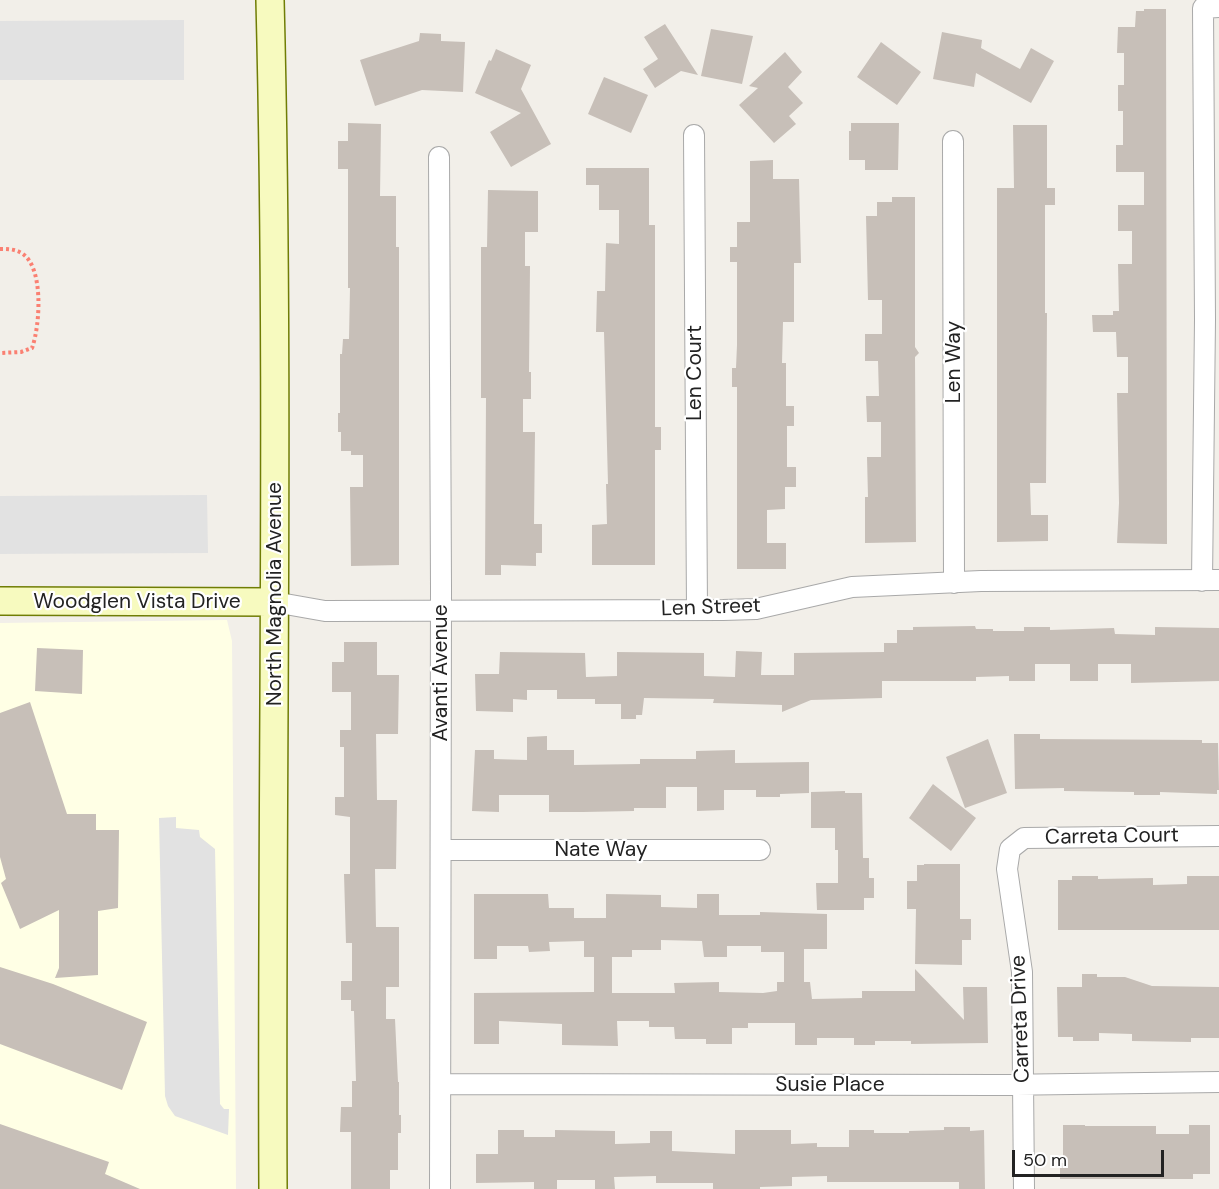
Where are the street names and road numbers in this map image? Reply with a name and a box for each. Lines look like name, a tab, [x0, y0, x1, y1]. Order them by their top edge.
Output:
street label: Len Way	[941, 321, 967, 403]
street label: Len Court	[682, 325, 708, 421]
street label: North Magnolia Avenue	[262, 482, 288, 706]
street label: Woodglen Vista Drive	[33, 589, 241, 615]
street label: Len Street	[661, 594, 761, 622]
street label: Avanti Avenue	[428, 604, 454, 742]
street label: Carreta Court	[1045, 823, 1179, 851]
street label: Nate Way	[554, 837, 648, 863]
street label: Carreta Drive	[1006, 955, 1036, 1083]
street label: Susie Place	[775, 1072, 885, 1098]

